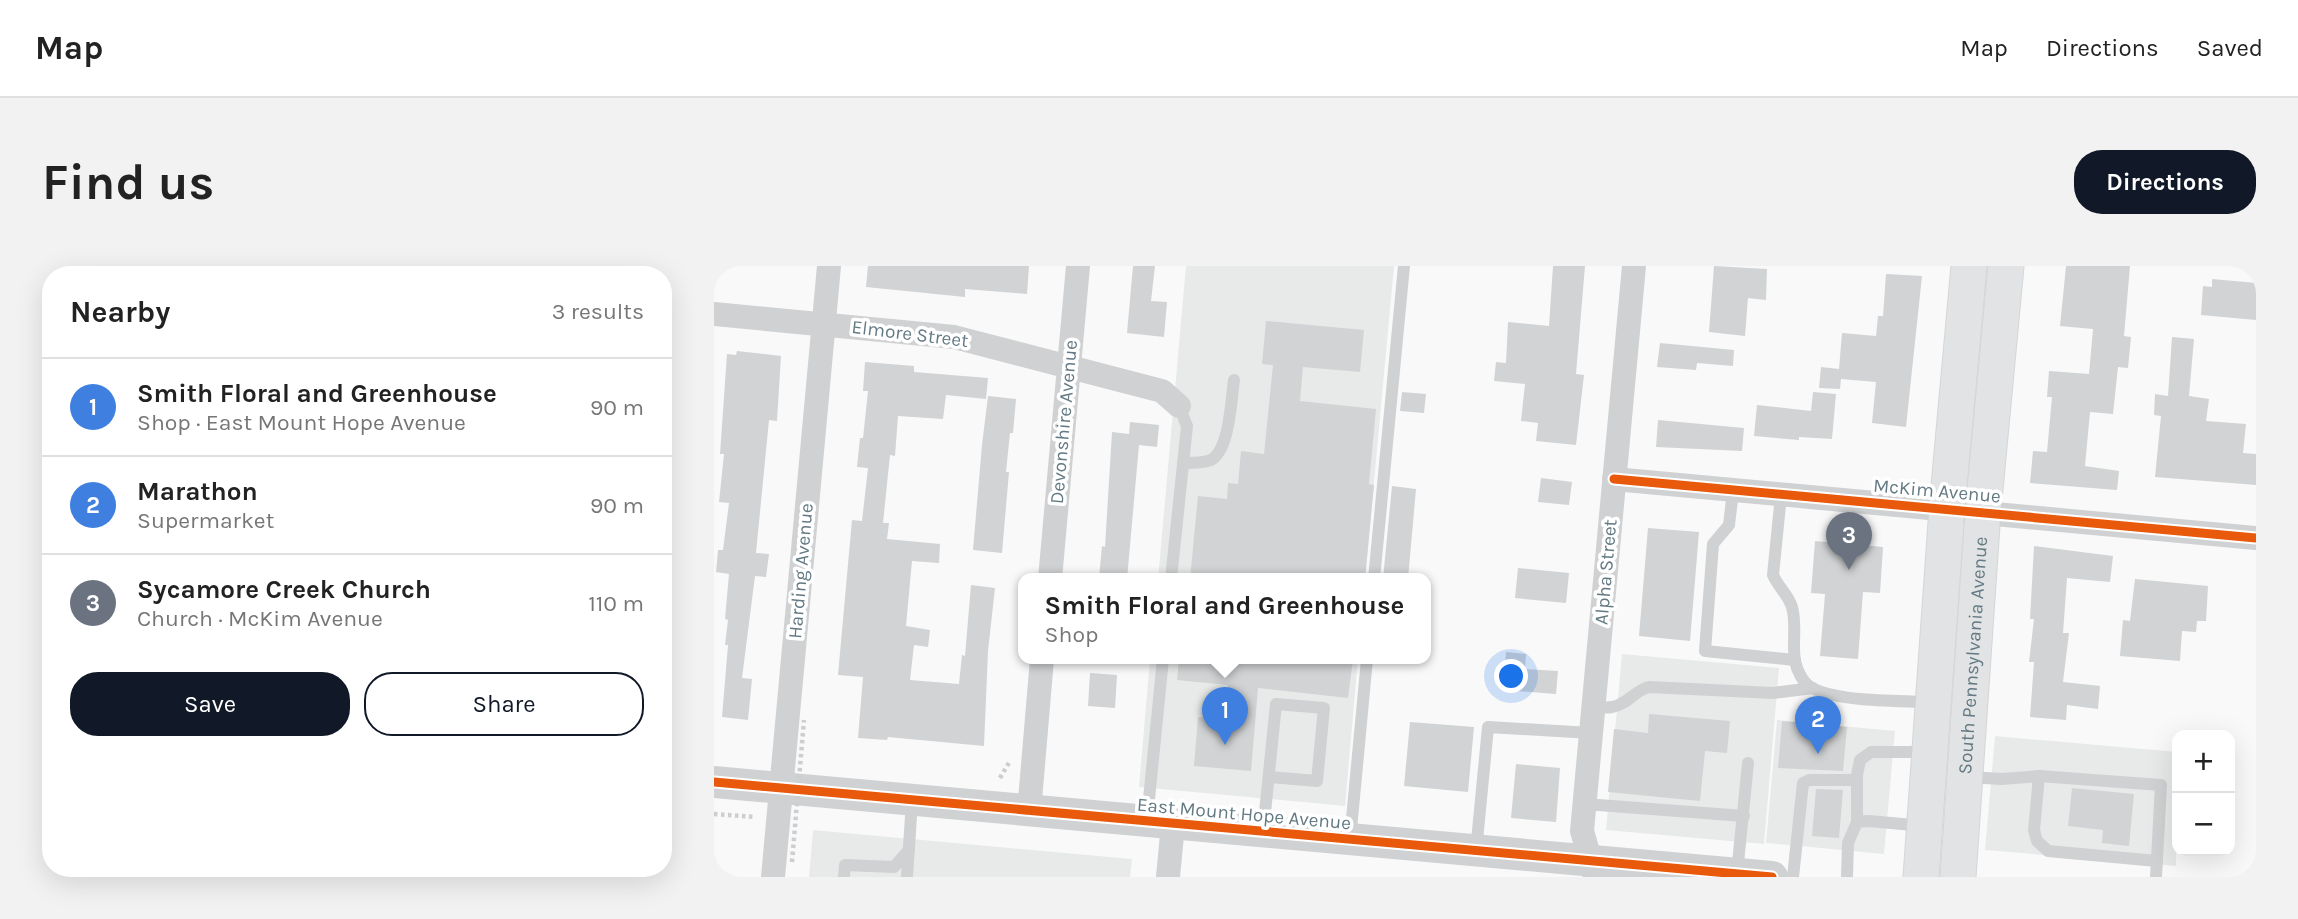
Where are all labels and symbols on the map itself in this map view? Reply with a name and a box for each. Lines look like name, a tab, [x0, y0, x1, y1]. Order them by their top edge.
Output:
street label: Elmore Street	[850, 316, 970, 352]
street label: Devonshire Avenue	[1046, 339, 1082, 505]
street label: McKim Avenue	[1872, 474, 2002, 508]
street label: Harding Avenue	[784, 502, 818, 640]
pin: 3	[1826, 512, 1872, 570]
street label: Alpha Street	[1590, 518, 1622, 626]
street label: South Pennsylvania Avenue	[1954, 536, 1992, 775]
your location	[1494, 659, 1528, 693]
pin: 1	[1202, 687, 1248, 745]
pin: 2	[1795, 696, 1841, 754]
street label: East Mount Hope Avenue	[1136, 794, 1352, 834]

